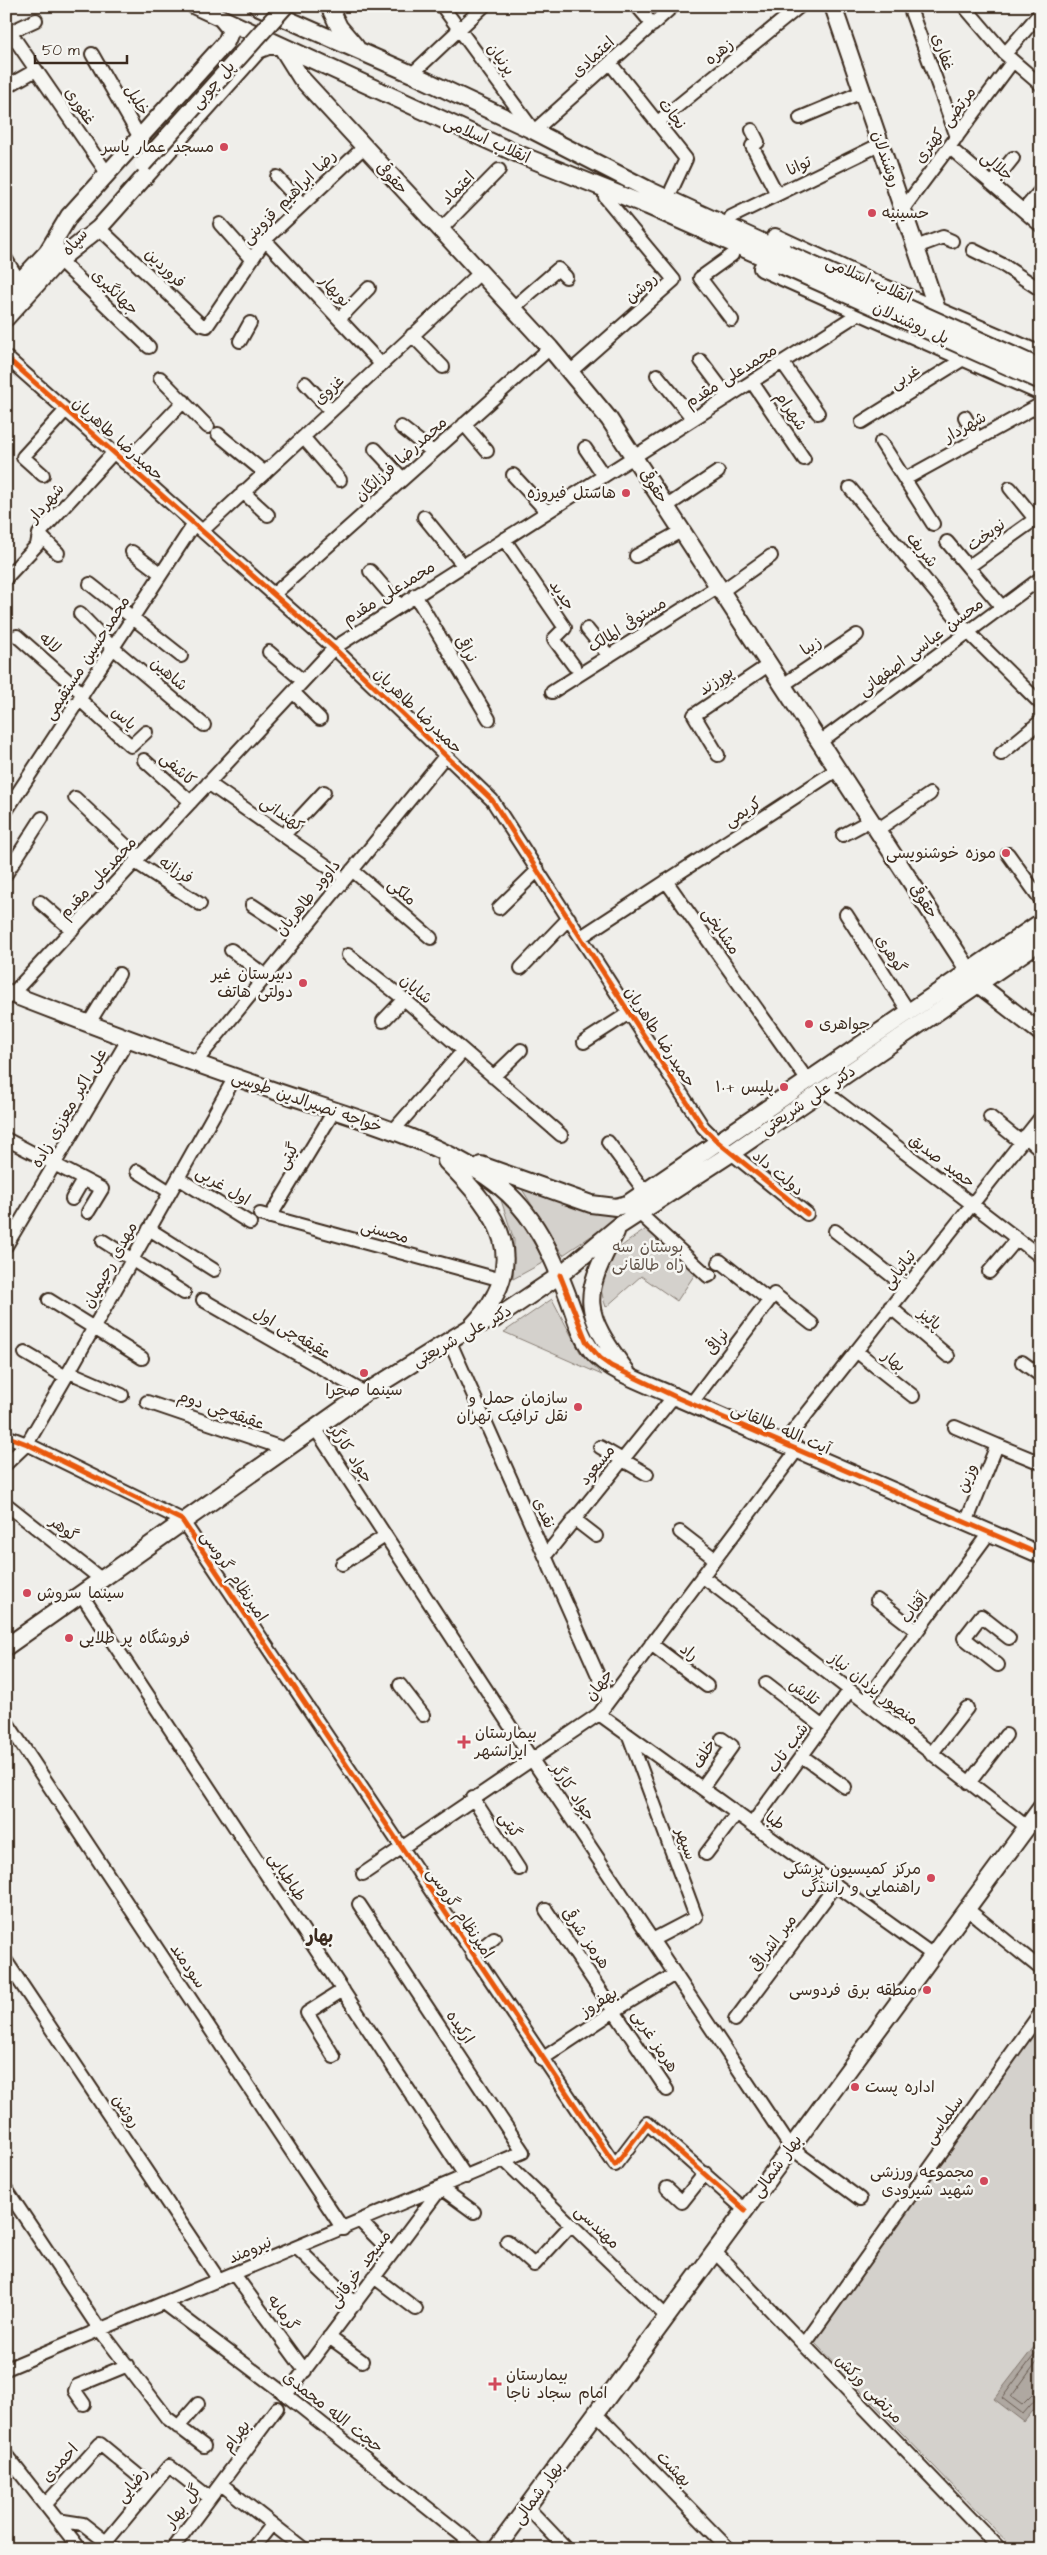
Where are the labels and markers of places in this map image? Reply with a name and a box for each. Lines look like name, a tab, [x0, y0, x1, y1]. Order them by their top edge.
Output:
place label: مسجد عمار یاسر	[100, 136, 214, 158]
marker: مسجد عمار یاسر	[218, 141, 230, 153]
place label: حسینیه	[882, 202, 929, 224]
marker: حسینیه	[866, 207, 878, 219]
place label: هاستل فیروزه	[527, 482, 616, 504]
marker: هاستل فیروزه	[620, 487, 632, 499]
place label: موزه خوشنویسی	[886, 842, 996, 864]
marker: موزه خوشنویسی	[1000, 847, 1012, 859]
place label: دبیرستان غیر دولتی هاتف	[209, 963, 293, 1003]
marker: دبیرستان غیر دولتی هاتف	[297, 977, 309, 989]
place label: جواهری	[819, 1013, 870, 1035]
marker: جواهری	[803, 1018, 815, 1030]
place label: پلیس +۱۰	[715, 1076, 774, 1098]
marker: پلیس +۱۰	[778, 1081, 790, 1093]
marker: سینما صحرا	[358, 1367, 370, 1379]
place label: سینما صحرا	[325, 1379, 403, 1401]
place label: سازمان حمل و نقل ترافیک تهران	[457, 1387, 568, 1427]
marker: سازمان حمل و نقل ترافیک تهران	[572, 1401, 584, 1413]
place label: سینما سروش	[37, 1582, 124, 1604]
marker: سینما سروش	[21, 1587, 33, 1599]
place label: فروشگاه پر طلایی	[79, 1627, 190, 1649]
marker: فروشگاه پر طلایی	[63, 1632, 75, 1644]
place label: بیمارستان ایرانشهر	[473, 1722, 537, 1762]
marker: بیمارستان ایرانشهر	[457, 1735, 471, 1749]
place label: مرکز کمیسیون پزشکی راهنمایی و رانندگی	[783, 1858, 921, 1898]
marker: مرکز کمیسیون پزشکی راهنمایی و رانندگی	[925, 1872, 937, 1884]
place label: منطقه برق فردوسی	[789, 1979, 917, 2001]
marker: منطقه برق فردوسی	[921, 1984, 933, 1996]
place label: اداره پست	[865, 2076, 935, 2098]
marker: اداره پست	[849, 2081, 861, 2093]
place label: مجموعه ورزشی شهید شیرودی	[870, 2161, 974, 2201]
marker: مجموعه ورزشی شهید شیرودی	[978, 2175, 990, 2187]
place label: بیمارستان امام سجاد ناجا	[506, 2364, 608, 2405]
marker: بیمارستان امام سجاد ناجا	[488, 2377, 502, 2391]

